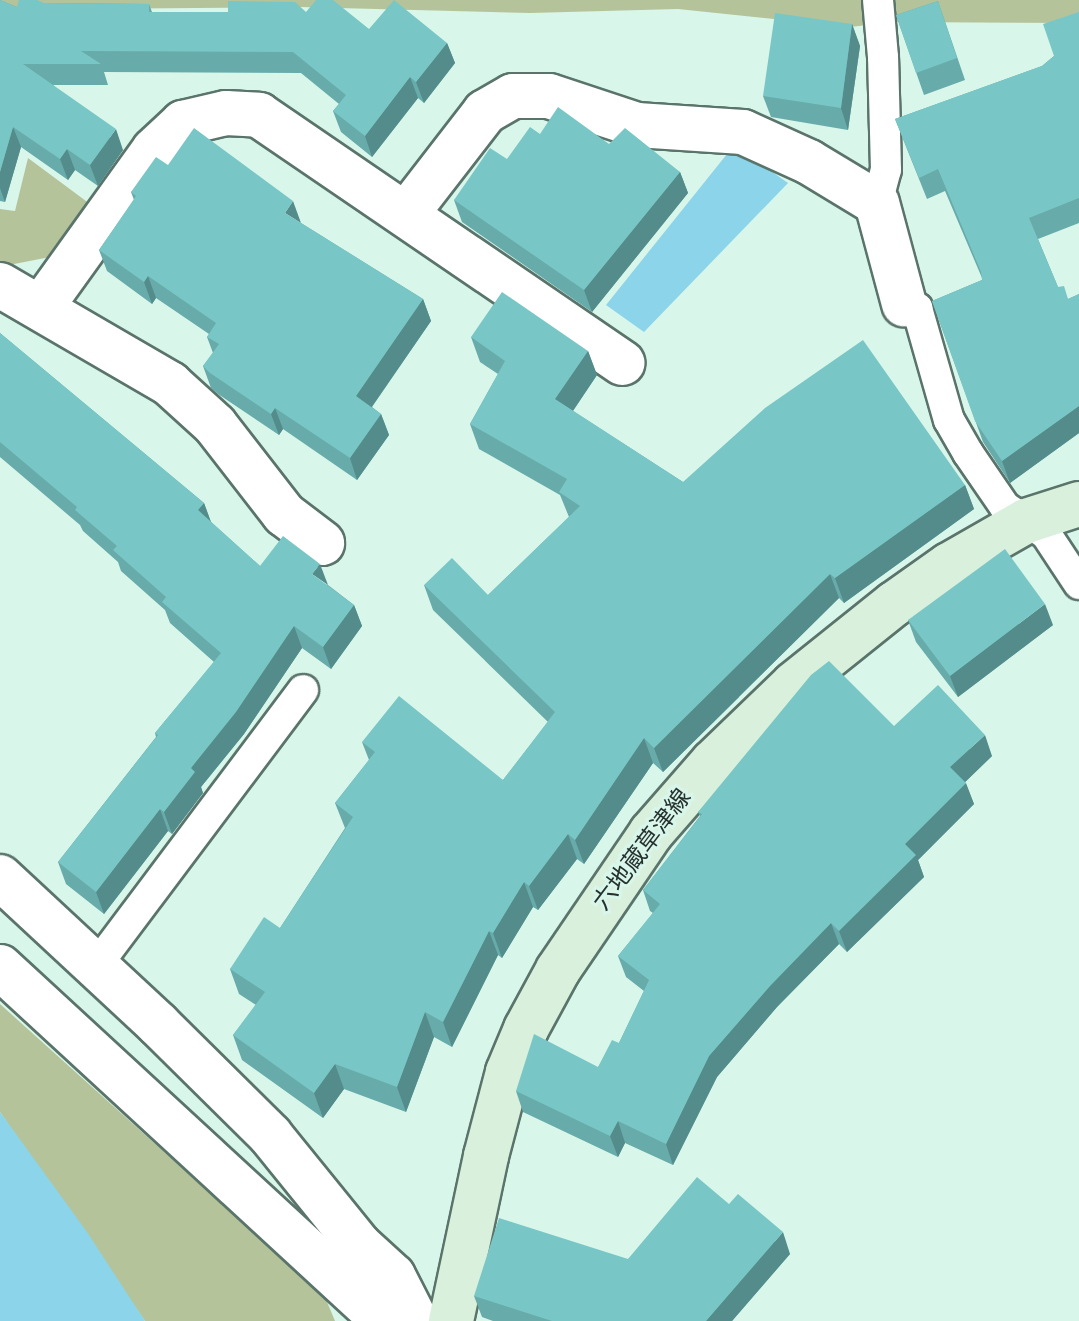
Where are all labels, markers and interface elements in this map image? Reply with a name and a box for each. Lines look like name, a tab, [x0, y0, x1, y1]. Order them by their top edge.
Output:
street label: 六地蔵草津線	[589, 785, 699, 917]

